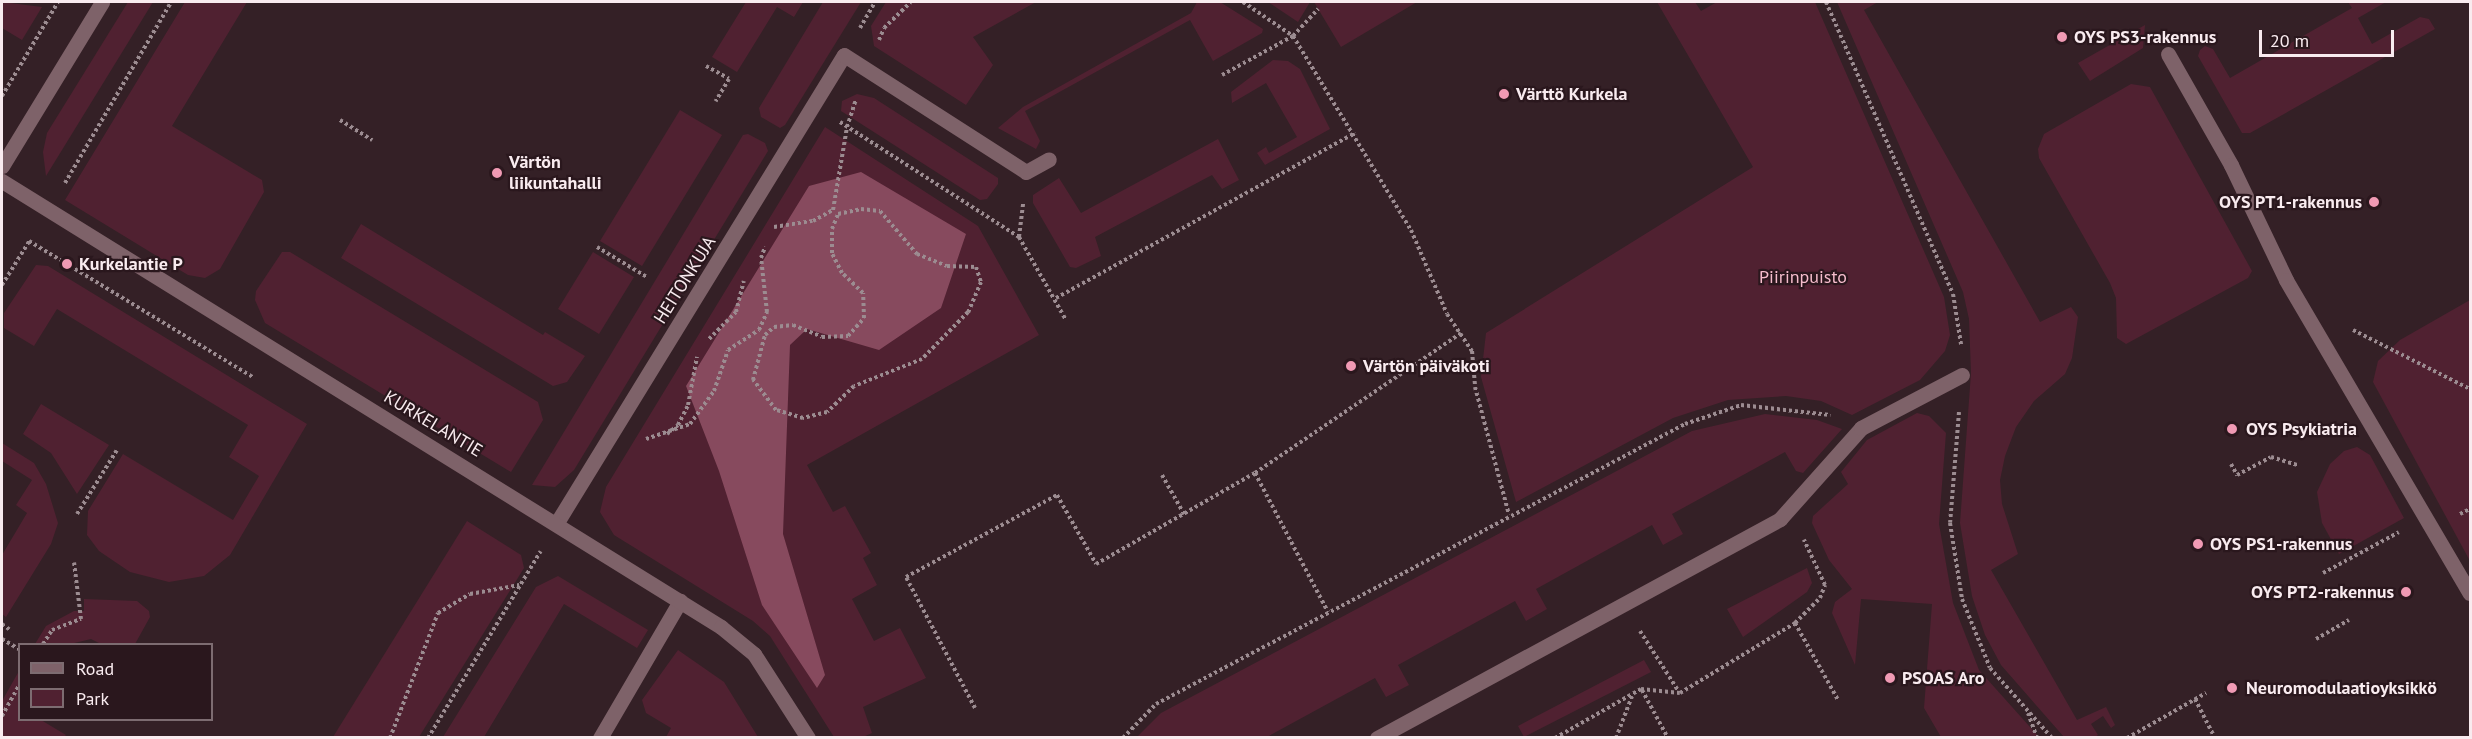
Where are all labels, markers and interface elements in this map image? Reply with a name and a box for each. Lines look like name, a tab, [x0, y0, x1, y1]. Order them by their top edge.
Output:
scale bar	[2262, 18, 2397, 56]
place label: OYS PS3-rakennus	[2074, 26, 2216, 48]
text: 20 m	[2270, 29, 2309, 52]
marker: OYS PS3-rakennus	[2055, 30, 2069, 44]
place label: Värttö Kurkela	[1516, 83, 1628, 105]
marker: Värttö Kurkela	[1497, 87, 1511, 101]
place label: Värtön liikuntahalli	[509, 152, 602, 195]
marker: Värtön liikuntahalli	[490, 166, 504, 180]
place label: OYS PT1-rakennus	[2219, 191, 2362, 213]
marker: OYS PT1-rakennus	[2367, 195, 2381, 209]
street label: HEITONKUJA	[650, 232, 720, 328]
place label: Kurkelantie P	[79, 253, 183, 275]
marker: Kurkelantie P	[60, 257, 74, 271]
park label: Piirinpuisto	[1759, 266, 1847, 288]
place label: Värtön päiväkoti	[1363, 355, 1490, 377]
marker: Värtön päiväkoti	[1344, 359, 1358, 373]
street label: KURKELANTIE	[380, 386, 486, 462]
place label: OYS Psykiatria	[2246, 418, 2357, 440]
marker: OYS Psykiatria	[2223, 420, 2241, 438]
place label: OYS PS1-rakennus	[2210, 533, 2352, 555]
marker: OYS PS1-rakennus	[2191, 537, 2205, 551]
place label: OYS PT2-rakennus	[2251, 581, 2394, 603]
marker: OYS PT2-rakennus	[2399, 585, 2413, 599]
legend	[18, 643, 213, 721]
text: Road	[76, 657, 114, 680]
place label: PSOAS Aro	[1902, 667, 1985, 689]
marker: PSOAS Aro	[1883, 671, 1897, 685]
place label: Neuromodulaatioyksikkö	[2246, 677, 2437, 699]
marker: Neuromodulaatioyksikkö	[2223, 679, 2241, 697]
text: Park	[76, 687, 109, 710]

